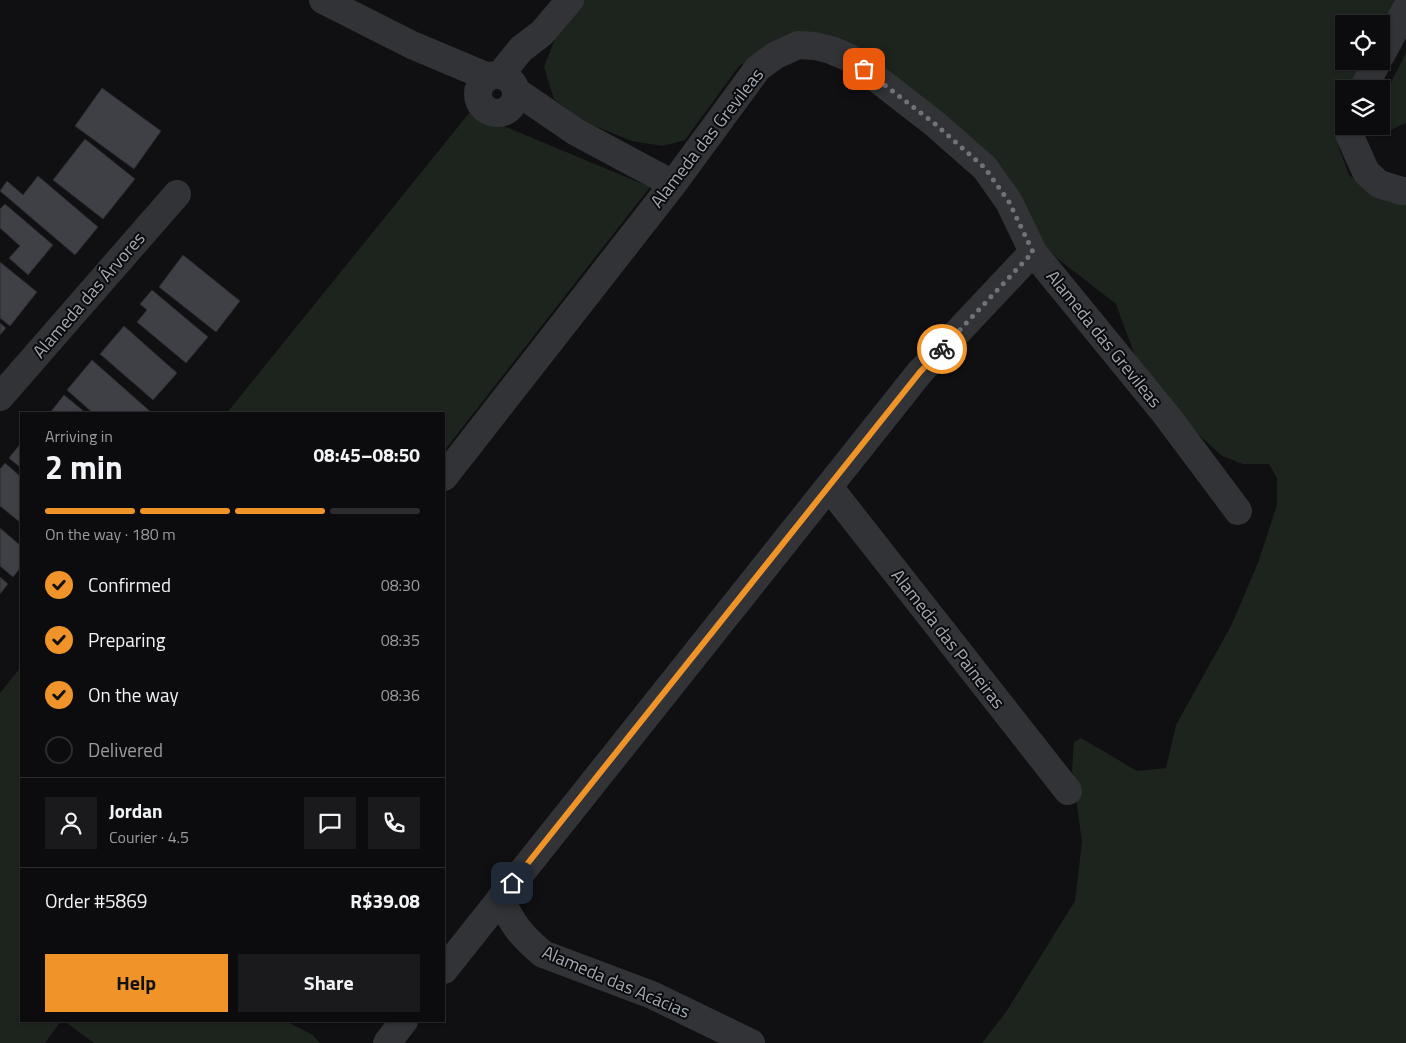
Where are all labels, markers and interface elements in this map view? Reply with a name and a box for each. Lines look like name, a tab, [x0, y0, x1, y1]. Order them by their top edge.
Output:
map controls	[1335, 15, 1390, 135]
button: locate	[1335, 15, 1390, 70]
pin	[843, 48, 885, 90]
icon: bag	[850, 55, 878, 83]
street label: Alameda das Grevileas	[643, 62, 770, 213]
button: layers	[1335, 80, 1390, 135]
street label: Alameda das Árvores	[26, 225, 151, 364]
street label: Alameda das Grevileas	[1040, 264, 1169, 414]
courier	[917, 324, 967, 374]
icon: bike	[928, 335, 956, 363]
text: Arriving in	[45, 424, 113, 448]
text: 08:45–08:50	[313, 440, 420, 469]
text: 2 min	[45, 443, 123, 491]
text: On the way · 180 m	[45, 522, 176, 546]
street label: Alameda das Paineiras	[885, 563, 1012, 714]
text: Confirmed	[88, 570, 171, 599]
icon: check	[45, 571, 73, 599]
text: 08:30	[381, 573, 420, 597]
text: Preparing	[88, 625, 165, 654]
icon: check	[45, 626, 73, 654]
text: 08:35	[381, 628, 420, 652]
text: On the way	[88, 680, 179, 709]
icon: check	[45, 681, 73, 709]
text: 08:36	[381, 683, 420, 707]
text: Delivered	[88, 735, 163, 764]
text: Jordan	[109, 796, 162, 825]
button: person	[45, 797, 97, 849]
button: chat	[304, 797, 356, 849]
button: phone	[368, 797, 420, 849]
text: Courier · 4.5	[109, 825, 189, 849]
pin	[491, 862, 533, 904]
icon: home	[498, 869, 526, 897]
text: Order #5869	[45, 886, 147, 915]
text: R$39.08	[350, 886, 420, 915]
street label: Alameda das Acácias	[538, 938, 694, 1025]
button: Help	[45, 954, 228, 1012]
button: Share	[238, 954, 420, 1012]

